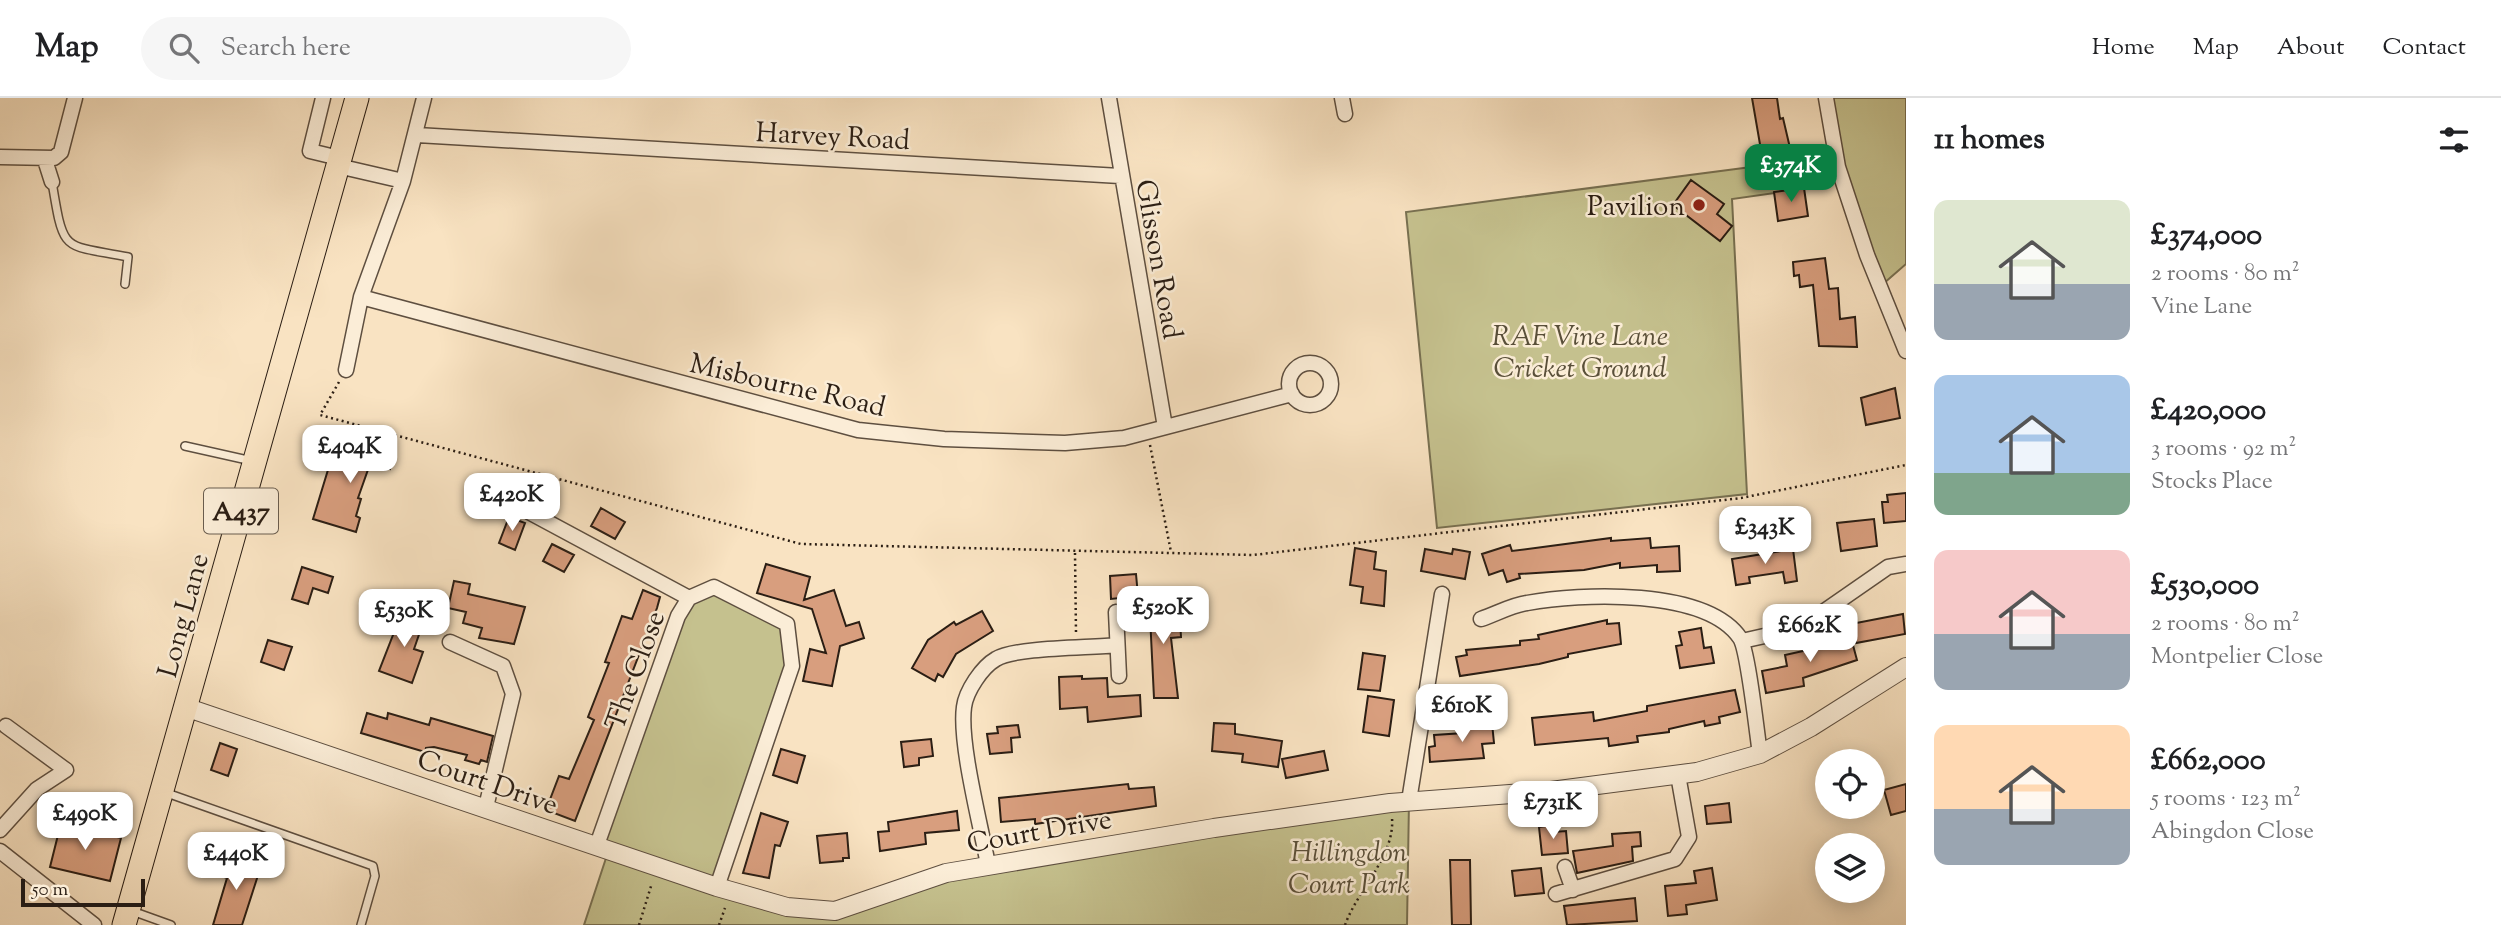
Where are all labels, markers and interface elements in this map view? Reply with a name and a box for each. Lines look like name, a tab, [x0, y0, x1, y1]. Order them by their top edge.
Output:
search box	[141, 17, 631, 80]
text: Map	[35, 24, 99, 72]
icon: search	[165, 29, 203, 67]
text: Search here	[221, 30, 351, 67]
text: Home	[2092, 31, 2155, 65]
text: Map	[2193, 31, 2239, 65]
text: About	[2277, 31, 2344, 65]
text: Contact	[2382, 31, 2466, 65]
street label: Harvey Road	[755, 114, 911, 162]
text: 11 homes	[1934, 119, 2045, 162]
icon: filters	[2435, 121, 2473, 159]
pin: £374K	[1742, 144, 1840, 204]
text: £374K	[1761, 150, 1821, 183]
street label: Glisson Road	[1123, 177, 1191, 343]
place label: Pavilion	[1587, 188, 1685, 228]
marker: Pavilion	[1691, 197, 1707, 213]
text: £374,000	[2151, 215, 2262, 258]
icon: home	[1990, 228, 2074, 312]
text: 2 rooms · 80 m²	[2151, 258, 2299, 291]
text: Vine Lane	[2151, 291, 2252, 324]
park label: RAF Vine Lane Cricket Ground	[1492, 318, 1668, 390]
street label: Misbourne Road	[685, 345, 889, 429]
text: £420,000	[2151, 390, 2266, 433]
icon: home	[1990, 403, 2074, 487]
pin: £404K	[301, 426, 399, 485]
text: £404K	[318, 431, 382, 464]
text: 3 rooms · 92 m²	[2151, 433, 2296, 466]
text: Stocks Place	[2151, 466, 2273, 499]
pin: £420K	[463, 474, 561, 533]
text: £420K	[480, 479, 544, 512]
road number: A437	[204, 488, 278, 534]
pin: £343K	[1716, 506, 1814, 566]
text: £343K	[1735, 512, 1795, 545]
street label: Long Lane	[149, 549, 221, 682]
text: £530,000	[2151, 565, 2259, 608]
icon: home	[1990, 578, 2074, 662]
pin: £520K	[1114, 587, 1212, 646]
pin: £530K	[355, 589, 453, 649]
text: £520K	[1133, 592, 1193, 625]
text: £530K	[375, 595, 433, 628]
pin: £662K	[1761, 604, 1859, 664]
street label: The Close	[597, 606, 677, 736]
text: 2 rooms · 80 m²	[2151, 608, 2299, 641]
text: £662K	[1779, 610, 1841, 643]
text: Montpelier Close	[2151, 641, 2323, 674]
pin: £610K	[1413, 684, 1511, 744]
text: £610K	[1432, 690, 1492, 723]
text: £662,000	[2151, 740, 2266, 783]
street label: Court Drive	[411, 741, 563, 827]
map controls	[1815, 749, 1885, 903]
button: locate	[1815, 749, 1885, 819]
icon: home	[1990, 753, 2074, 837]
pin: £731K	[1504, 782, 1602, 841]
text: 5 rooms · 123 m²	[2151, 783, 2301, 816]
text: £731K	[1524, 787, 1582, 820]
pin: £490K	[36, 792, 134, 852]
text: £490K	[53, 798, 117, 831]
street label: Court Drive	[964, 801, 1115, 865]
text: Abingdon Close	[2151, 816, 2314, 849]
pin: £440K	[187, 832, 285, 892]
button: layers	[1815, 833, 1885, 903]
park label: Hillingdon Court Park	[1288, 834, 1410, 906]
text: £440K	[204, 838, 268, 871]
scale bar	[21, 876, 145, 908]
text: 50 m	[32, 877, 68, 904]

